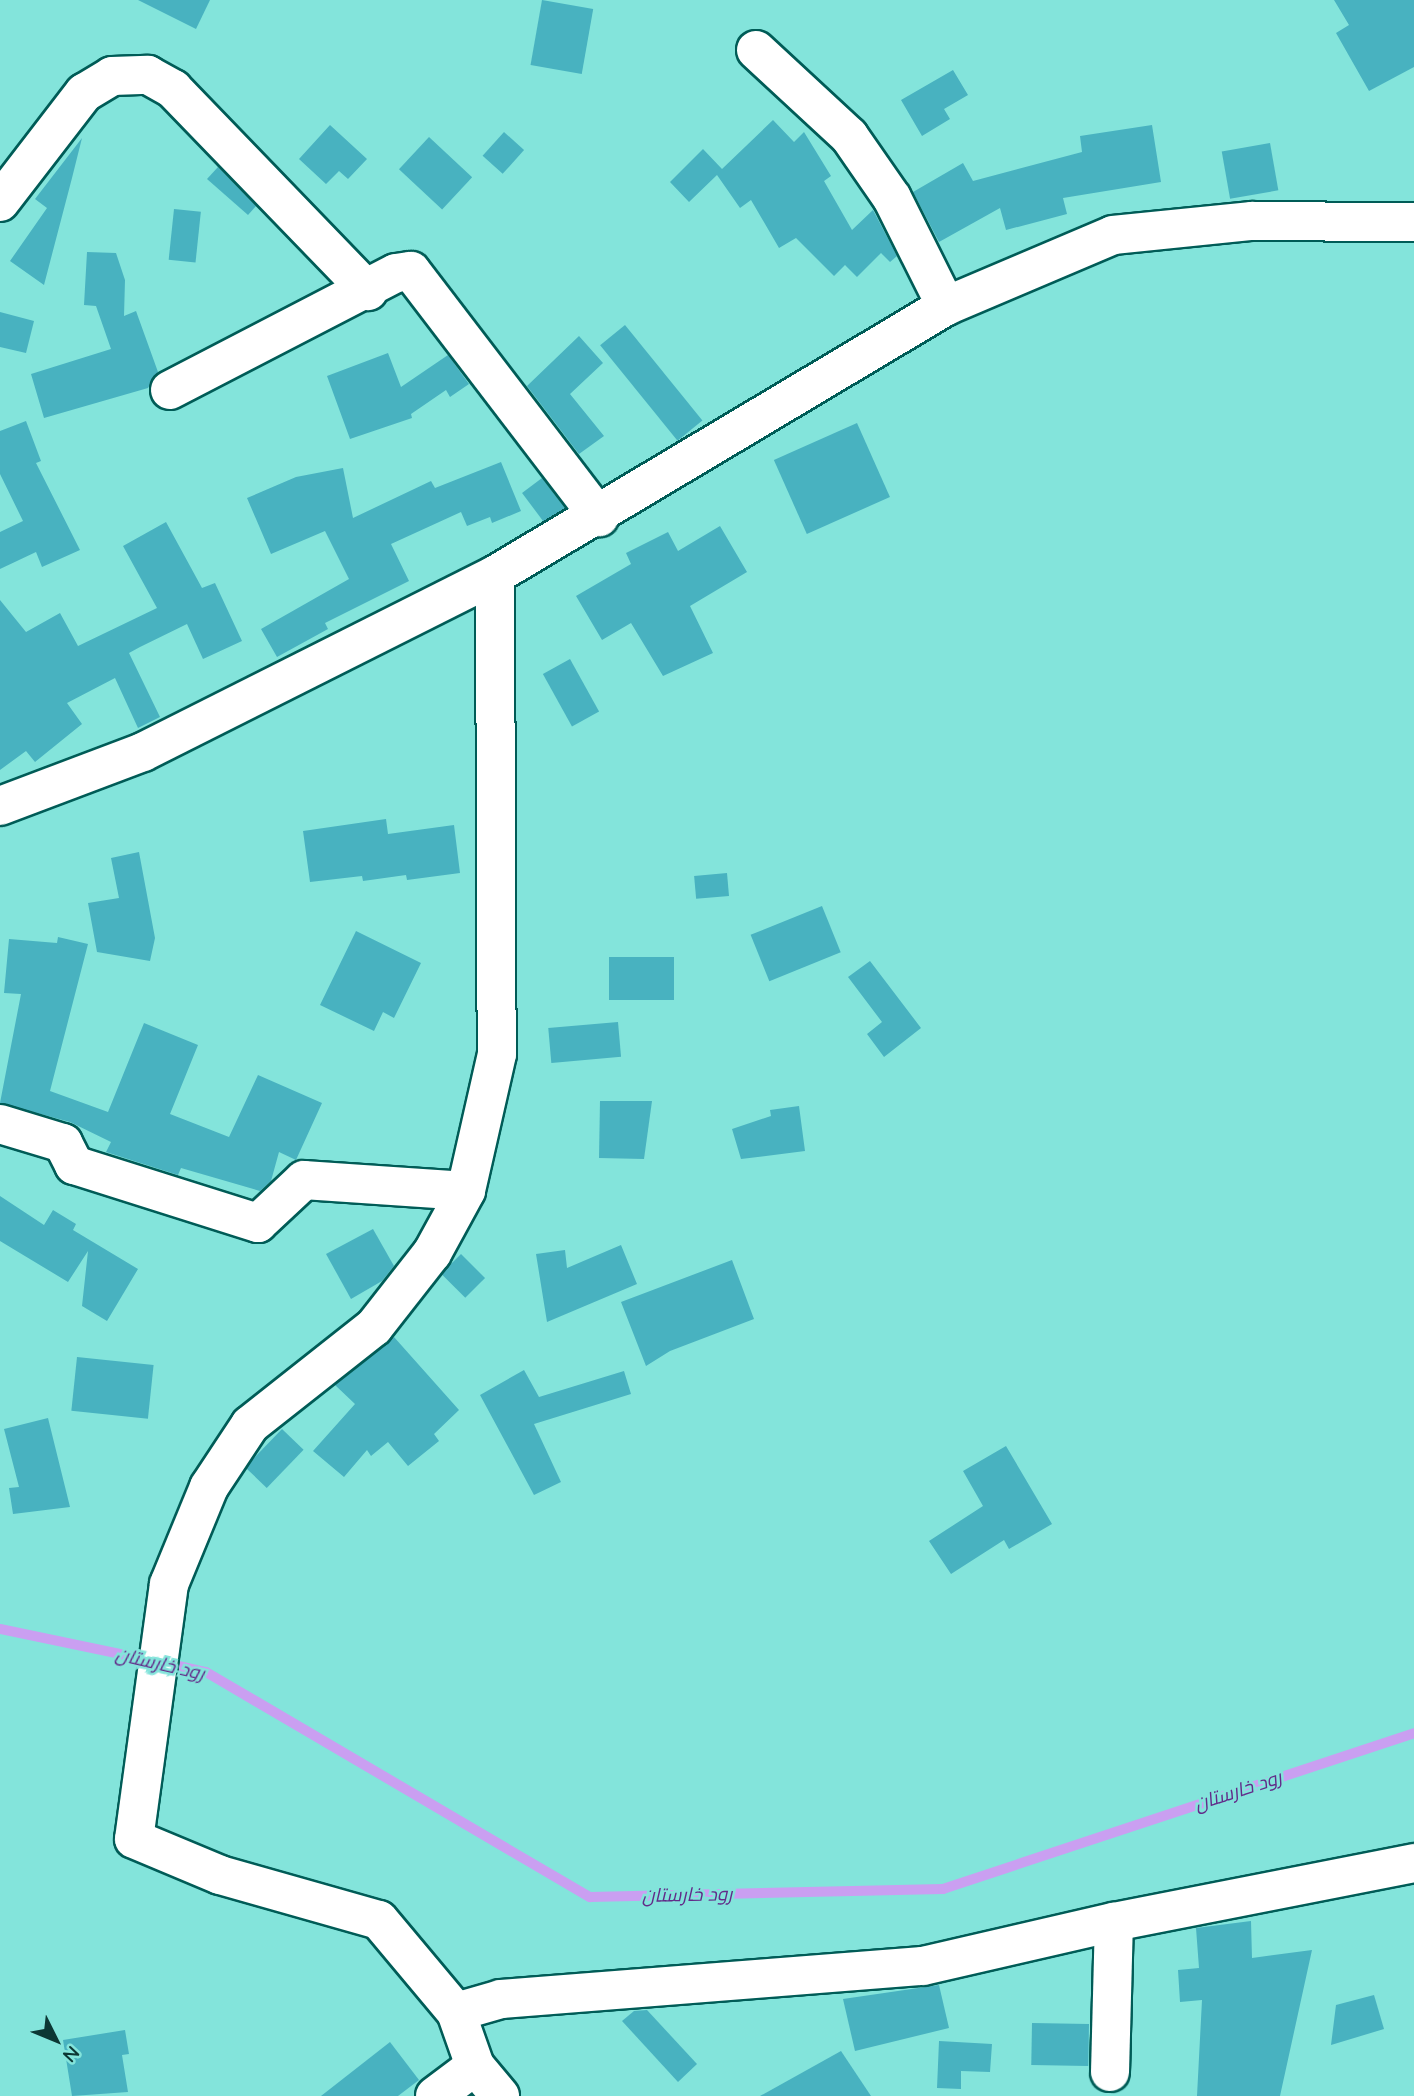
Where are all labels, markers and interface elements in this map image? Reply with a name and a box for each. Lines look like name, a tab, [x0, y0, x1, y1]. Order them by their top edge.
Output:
water label: رود خارستان	[113, 1643, 207, 1685]
water label: رود خارستان	[1191, 1766, 1285, 1816]
water label: رود خارستان	[642, 1883, 732, 1907]
north arrow	[21, 2005, 91, 2075]
text: N	[58, 2041, 85, 2068]

